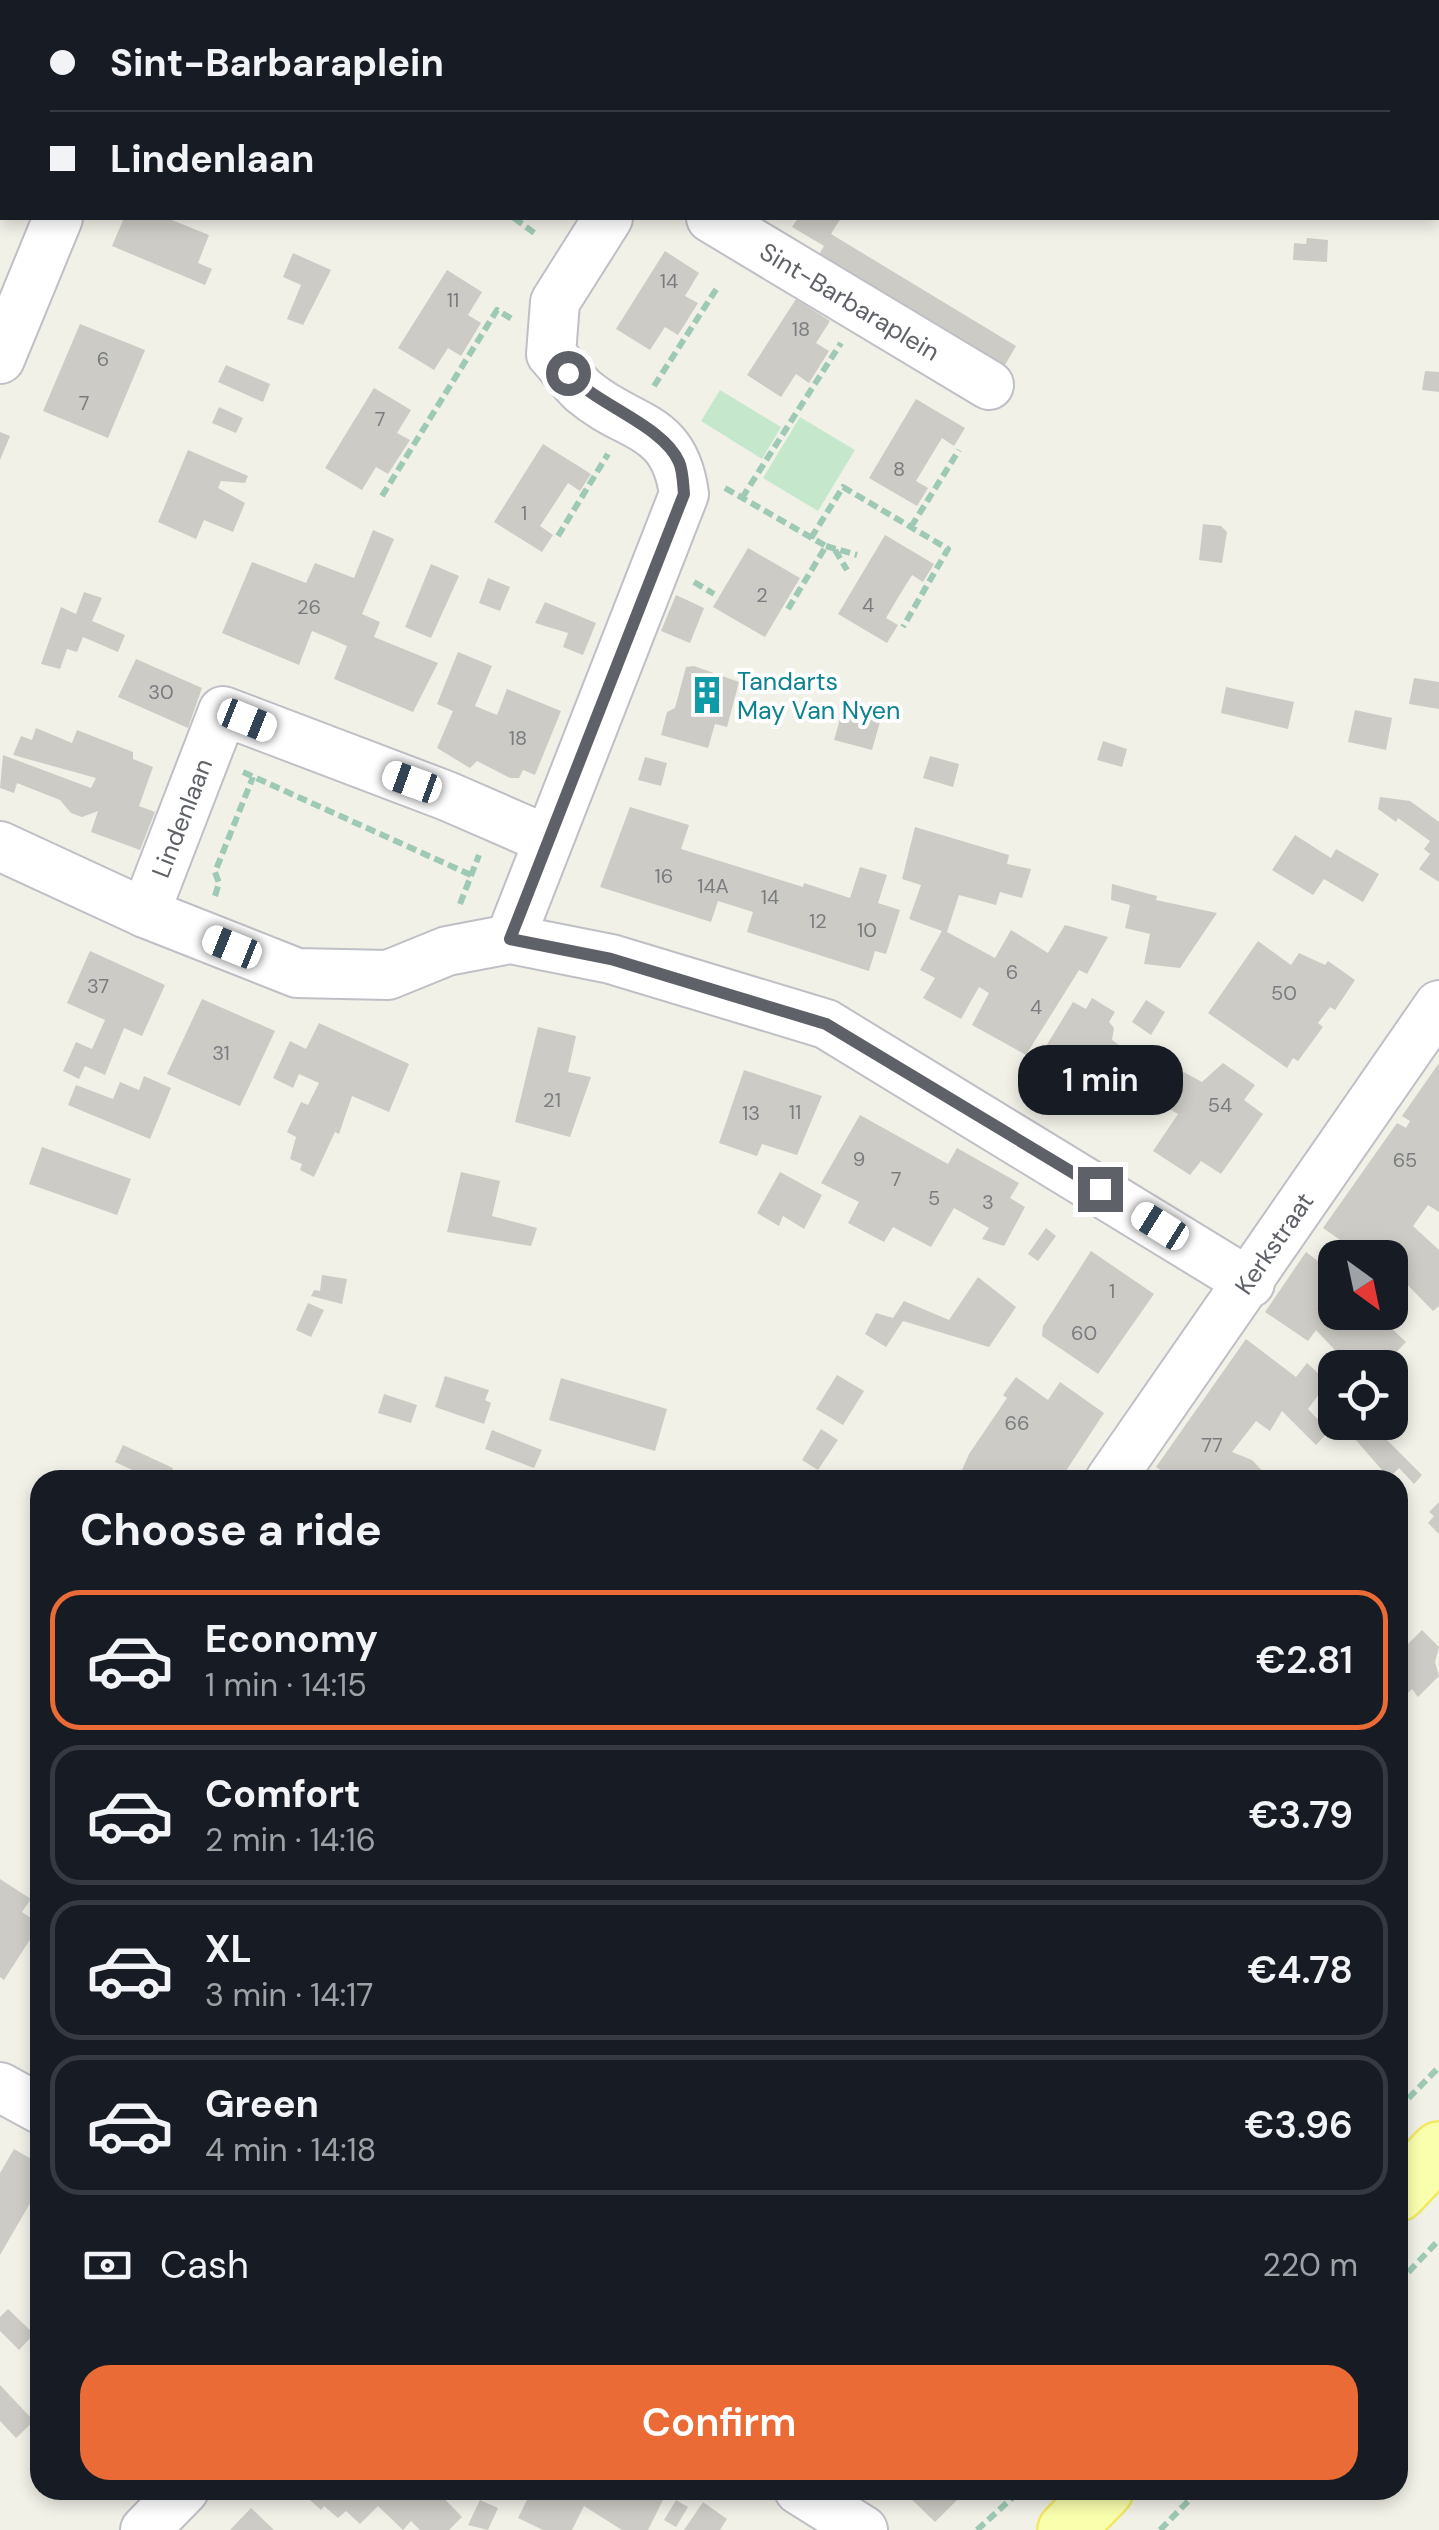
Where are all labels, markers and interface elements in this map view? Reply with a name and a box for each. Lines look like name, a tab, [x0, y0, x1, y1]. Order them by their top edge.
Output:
text: Sint-Barbaraplein	[110, 38, 444, 88]
text: Lindenlaan	[110, 134, 314, 184]
street label: Sint-Barbaraplein	[754, 235, 946, 369]
house number: 14	[660, 268, 678, 294]
house number: 11	[447, 287, 459, 313]
house number: 18	[792, 316, 810, 342]
house number: 6	[97, 346, 109, 372]
route start	[546, 351, 591, 396]
house number: 7	[79, 390, 89, 416]
house number: 7	[375, 406, 385, 432]
house number: 8	[893, 456, 905, 482]
house number: 1	[521, 500, 527, 526]
house number: 2	[756, 582, 768, 608]
house number: 4	[862, 592, 874, 618]
house number: 26	[297, 594, 321, 620]
place label: Tandarts May Van Nyen	[737, 665, 900, 727]
building icon: Tandarts May Van Nyen	[686, 674, 728, 716]
house number: 30	[148, 679, 174, 705]
car	[214, 695, 280, 745]
house number: 18	[509, 725, 527, 751]
street label: Lindenlaan	[144, 754, 220, 882]
car	[379, 758, 445, 806]
house number: 16	[655, 863, 673, 889]
house number: 14A	[697, 873, 729, 899]
house number: 14	[761, 884, 779, 910]
house number: 12	[809, 908, 827, 934]
house number: 10	[857, 917, 877, 943]
car	[199, 922, 265, 972]
house number: 6	[1006, 959, 1018, 985]
house number: 37	[87, 973, 109, 999]
house number: 50	[1271, 980, 1297, 1006]
house number: 4	[1030, 994, 1042, 1020]
house number: 31	[212, 1040, 230, 1066]
callout: 1 min	[1018, 1044, 1182, 1114]
text: 1 min	[1062, 1059, 1139, 1101]
house number: 21	[543, 1087, 561, 1113]
house number: 54	[1208, 1092, 1232, 1118]
house number: 11	[789, 1099, 801, 1125]
house number: 13	[742, 1100, 760, 1126]
house number: 9	[853, 1146, 865, 1172]
house number: 65	[1393, 1147, 1417, 1173]
house number: 7	[891, 1166, 901, 1192]
route end	[1078, 1167, 1123, 1212]
house number: 5	[928, 1185, 940, 1211]
street label: Kerkstraat	[1228, 1186, 1321, 1301]
house number: 3	[982, 1189, 994, 1215]
car	[1127, 1197, 1193, 1255]
north arrow	[1318, 1240, 1408, 1330]
map controls	[1318, 1240, 1408, 1440]
house number: 1	[1109, 1278, 1115, 1304]
house number: 60	[1071, 1320, 1097, 1346]
button: locate	[1318, 1350, 1408, 1440]
house number: 66	[1004, 1410, 1030, 1436]
house number: 77	[1201, 1432, 1223, 1458]
text: Choose a ride	[80, 1500, 382, 1559]
text: Economy	[205, 1614, 378, 1664]
icon: car	[85, 1615, 175, 1705]
text: €2.81	[1256, 1635, 1353, 1685]
text: 1 min · 14:15	[205, 1664, 367, 1706]
text: Comfort	[205, 1769, 361, 1819]
icon: car	[85, 1770, 175, 1860]
text: €3.79	[1249, 1790, 1353, 1840]
text: 2 min · 14:16	[205, 1819, 376, 1861]
text: XL	[205, 1924, 252, 1974]
icon: car	[85, 1925, 175, 2015]
text: €4.78	[1247, 1945, 1353, 1995]
text: 3 min · 14:17	[205, 1974, 373, 2016]
text: Green	[205, 2079, 319, 2129]
icon: car	[85, 2080, 175, 2170]
text: €3.96	[1245, 2100, 1353, 2150]
text: 4 min · 14:18	[205, 2129, 376, 2171]
icon: cash	[80, 2238, 135, 2293]
text: Cash	[160, 2240, 249, 2290]
text: 220 m	[1263, 2244, 1358, 2286]
button: Confirm	[80, 2365, 1358, 2480]

